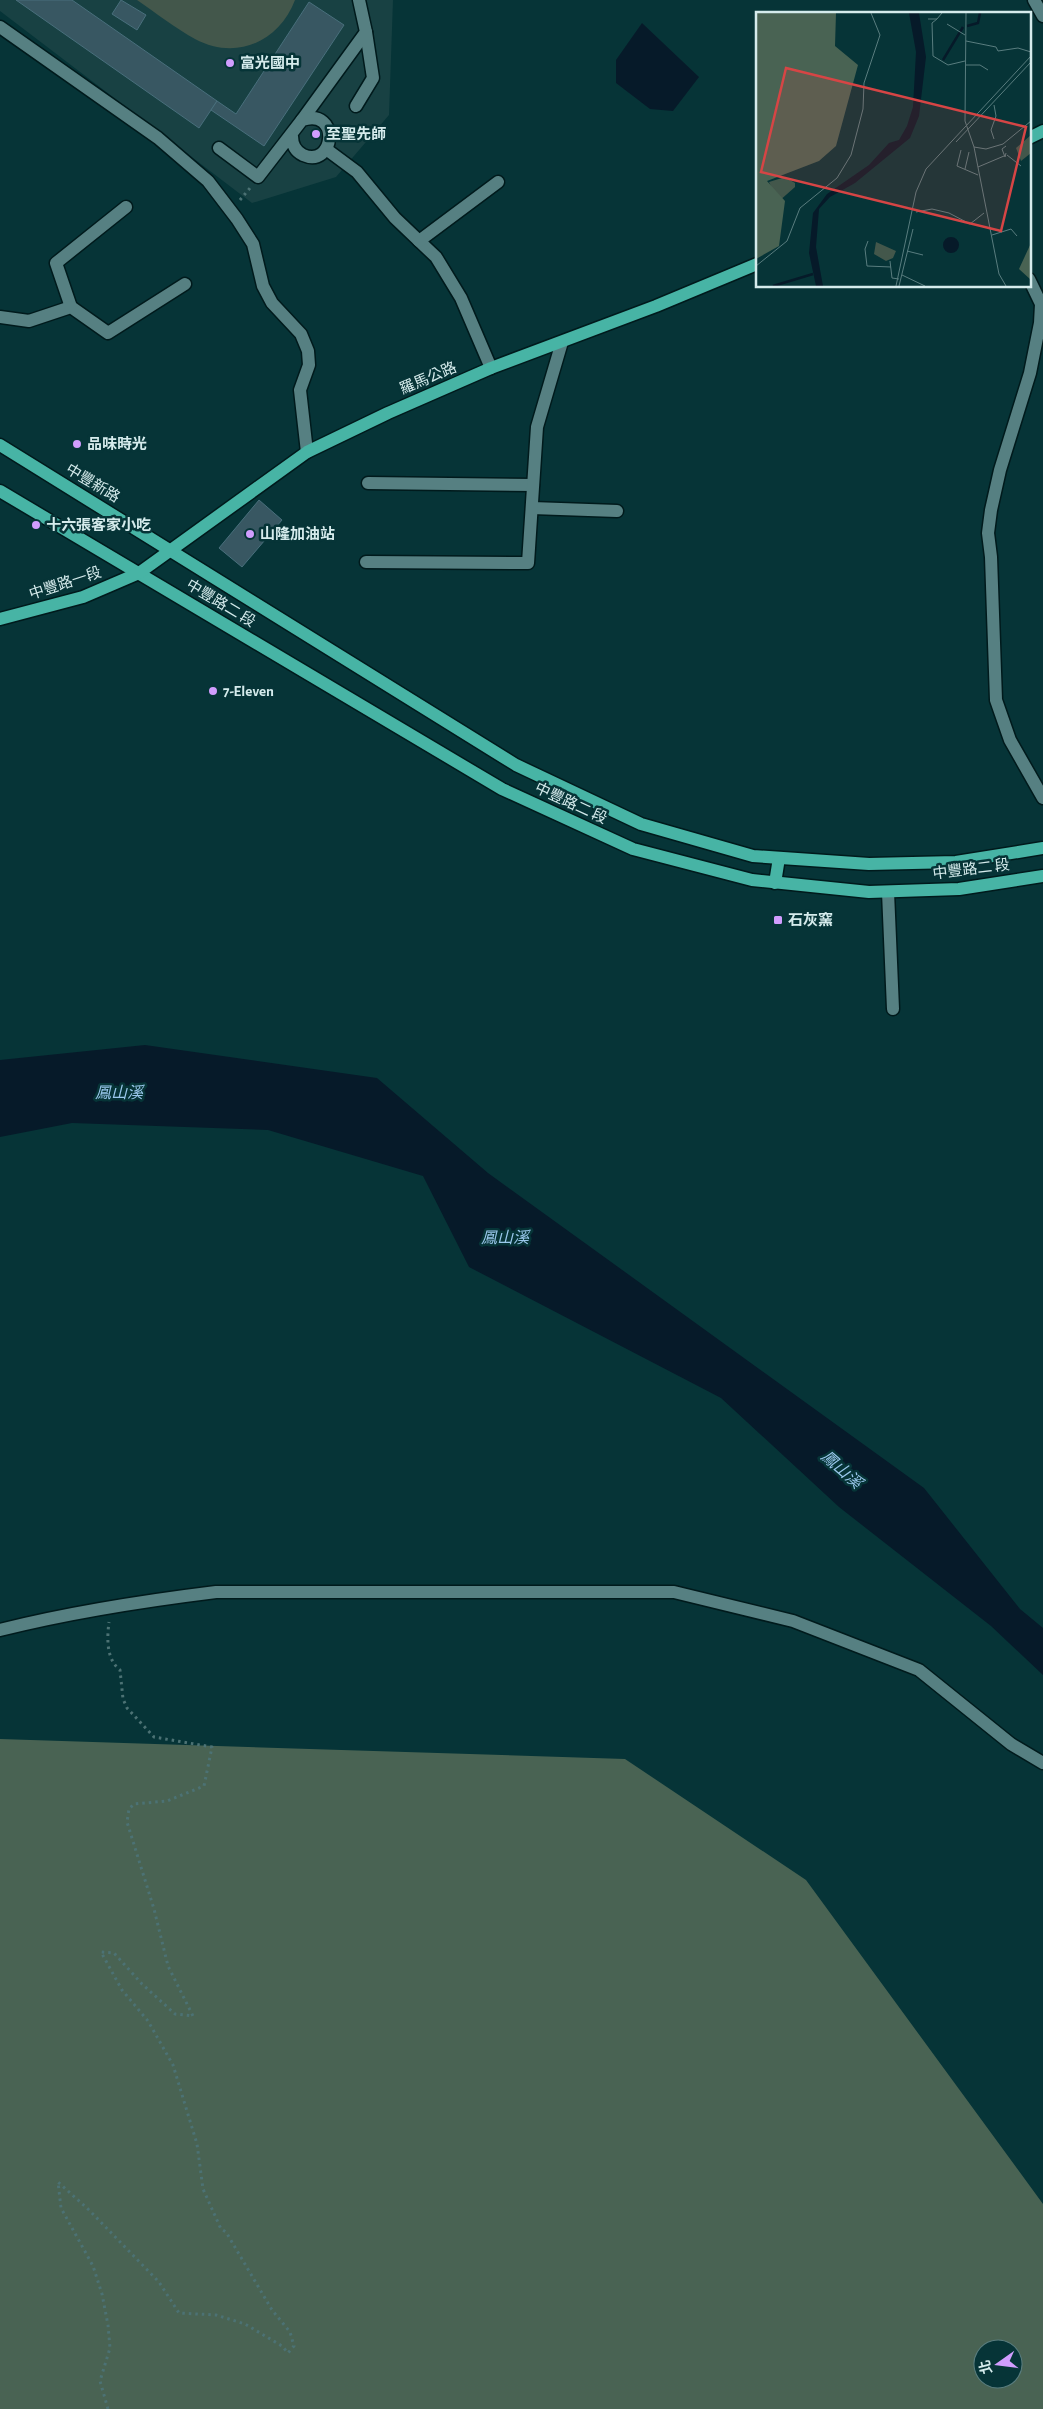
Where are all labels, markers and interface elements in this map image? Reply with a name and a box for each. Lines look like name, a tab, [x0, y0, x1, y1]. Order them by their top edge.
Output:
inset map	[756, 12, 1030, 288]
place label: 富光國中	[240, 55, 300, 71]
marker: 富光國中	[224, 57, 236, 69]
place label: 至聖先師	[326, 126, 386, 142]
marker: 至聖先師	[310, 128, 322, 140]
street label: 羅馬公路	[397, 359, 459, 397]
place label: 品味時光	[87, 436, 147, 452]
marker: 品味時光	[71, 438, 83, 450]
street label: 中豐新路	[63, 461, 123, 505]
place label: 十六張客家小吃	[46, 517, 151, 533]
marker: 十六張客家小吃	[30, 519, 42, 531]
place label: 山隆加油站	[260, 526, 335, 542]
marker: 山隆加油站	[244, 528, 256, 540]
street label: 中豐路一段	[27, 564, 103, 602]
street label: 中豐路二 段	[184, 576, 258, 630]
place label: 7-Eleven	[223, 684, 274, 699]
marker: 7-Eleven	[207, 685, 219, 697]
street label: 中豐路二 段	[533, 779, 609, 827]
street label: 中豐路二 段	[932, 856, 1010, 882]
place label: 石灰窯	[788, 911, 833, 928]
marker: 石灰窯	[772, 914, 784, 926]
water label: 鳳山溪	[95, 1084, 145, 1101]
water label: 鳳山溪	[481, 1229, 531, 1246]
water label: 鳳山溪	[818, 1447, 867, 1493]
north arrow	[973, 2339, 1023, 2389]
text: 北	[977, 2358, 995, 2376]

